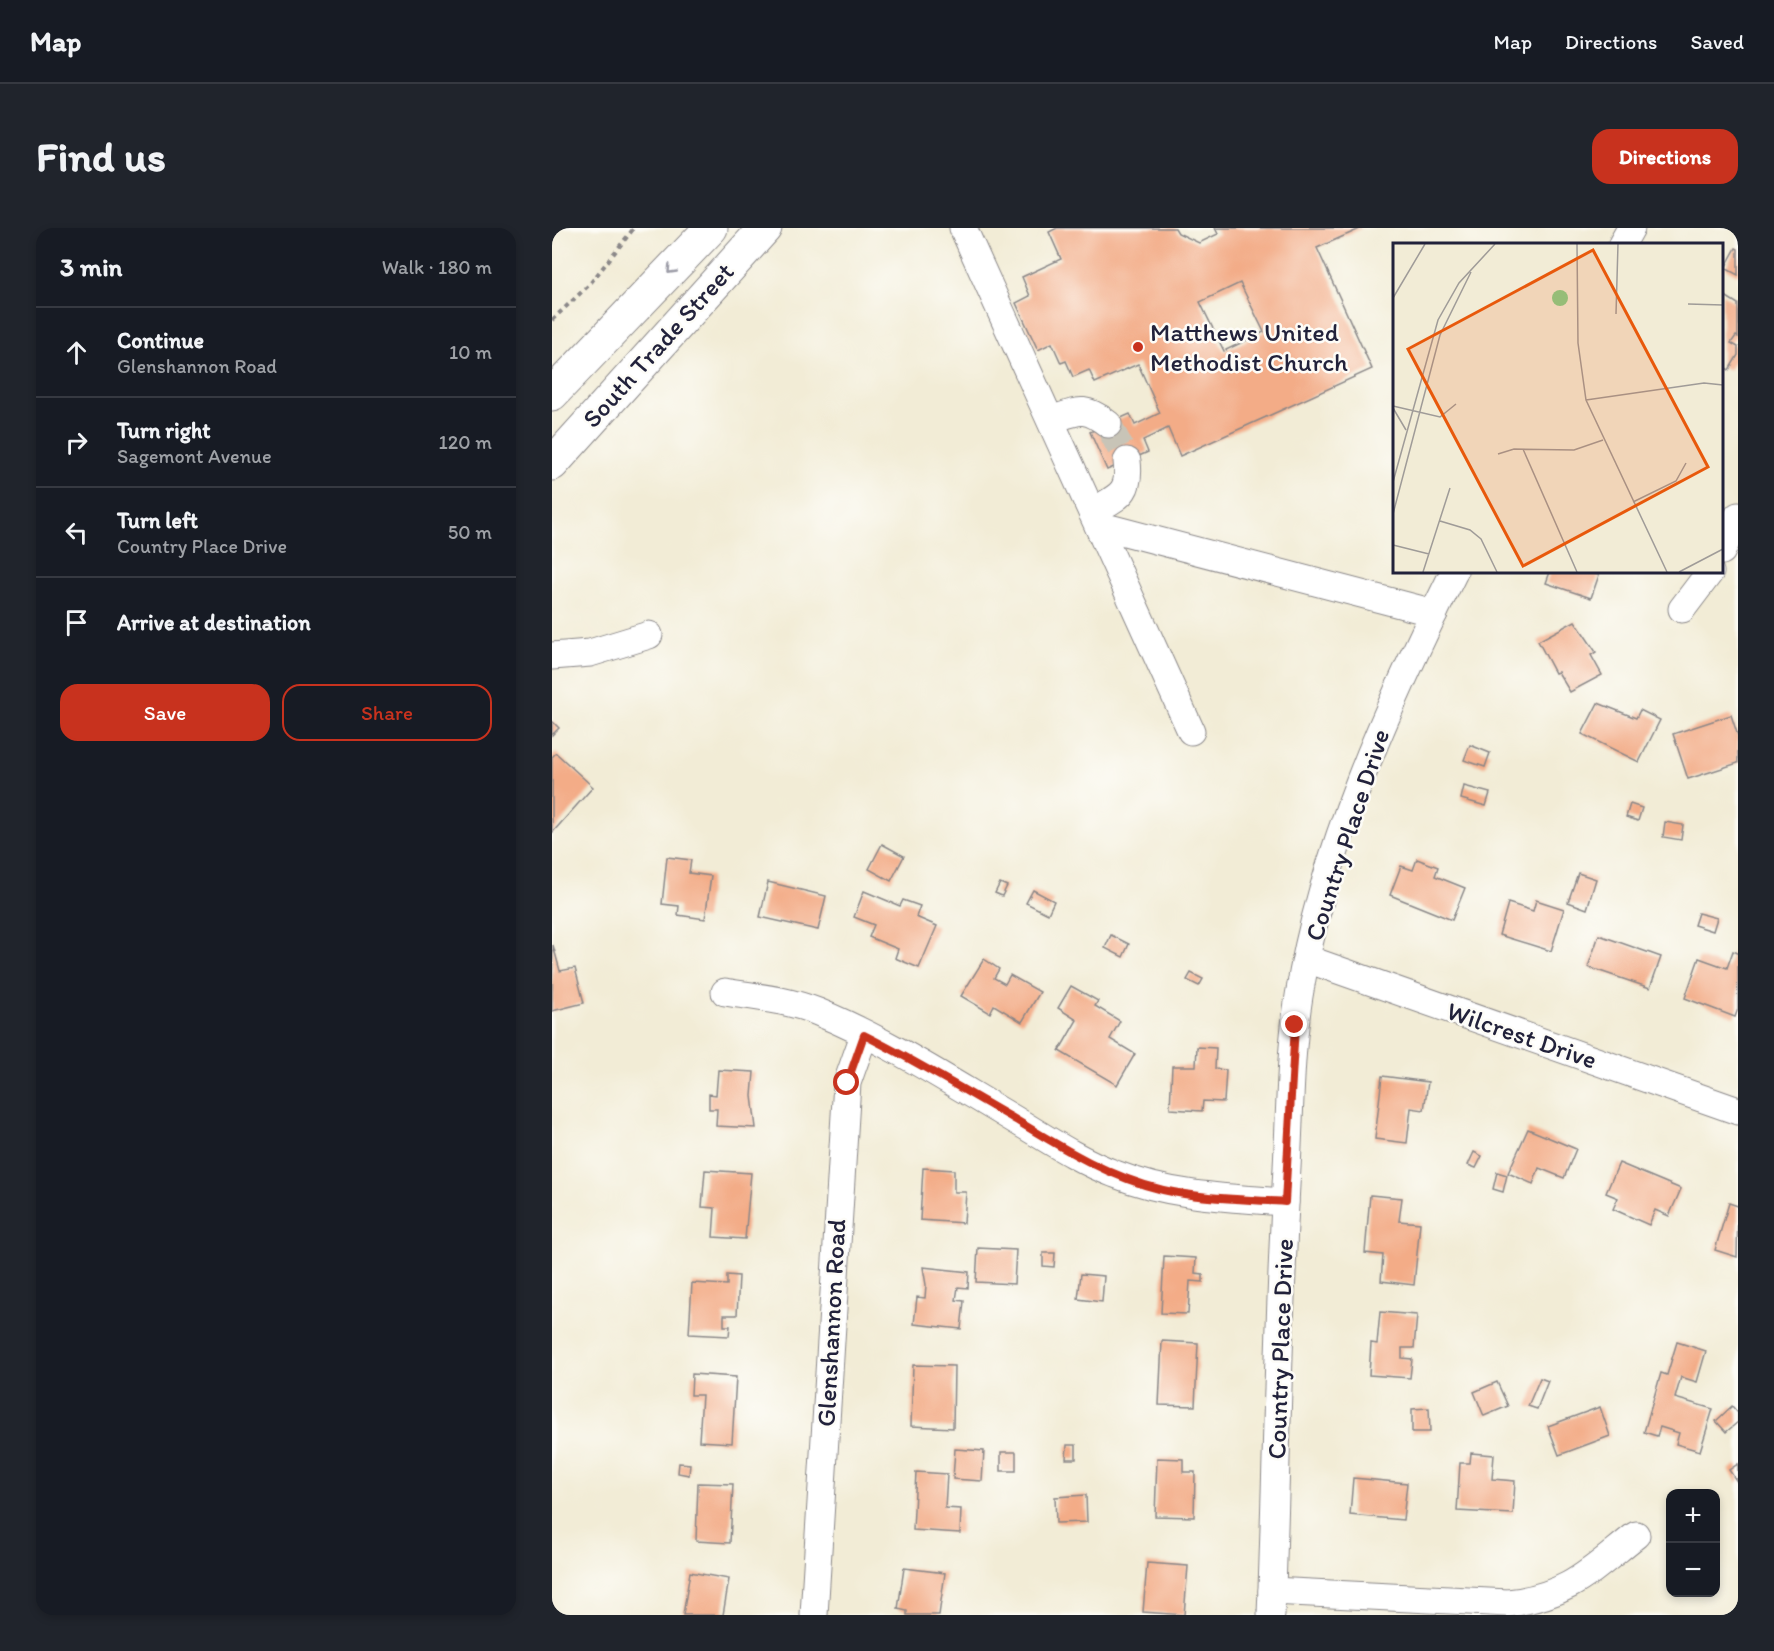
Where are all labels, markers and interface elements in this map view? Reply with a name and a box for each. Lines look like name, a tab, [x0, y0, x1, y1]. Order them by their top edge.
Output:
text: Map	[30, 24, 81, 58]
text: Map	[1494, 29, 1532, 54]
text: Directions	[1565, 29, 1657, 54]
text: Saved	[1690, 29, 1744, 54]
button: Directions	[1592, 129, 1738, 184]
text: Find us	[36, 131, 166, 182]
inset map	[1393, 243, 1723, 573]
text: 3 min	[60, 251, 122, 283]
text: Walk · 180 m	[382, 255, 492, 279]
street label: South Trade Street	[575, 256, 741, 434]
one-way arrow	[667, 264, 678, 274]
place label: Matthews United Methodist Church	[1150, 316, 1348, 378]
text: Continue	[117, 327, 204, 354]
icon: ahead	[60, 336, 93, 369]
text: 10 m	[449, 340, 492, 364]
marker: Matthews United Methodist Church	[1131, 340, 1145, 354]
text: Glenshannon Road	[117, 354, 277, 378]
text: Turn right	[117, 417, 211, 444]
icon: right	[60, 426, 93, 459]
text: 120 m	[439, 430, 492, 454]
text: Sagemont Avenue	[117, 444, 272, 468]
text: Turn left	[117, 507, 198, 534]
icon: left	[60, 516, 93, 549]
text: 50 m	[448, 520, 492, 544]
text: Country Place Drive	[117, 534, 287, 558]
icon: arrive	[60, 606, 93, 639]
text: Arrive at destination	[117, 609, 311, 636]
button: Save	[60, 684, 270, 741]
button: Share	[282, 684, 492, 741]
street label: Country Place Drive	[1298, 725, 1396, 945]
street label: Wilcrest Drive	[1443, 994, 1601, 1076]
route end	[1281, 1011, 1307, 1037]
route start	[833, 1069, 859, 1095]
street label: Glenshannon Road	[810, 1218, 852, 1428]
street label: Country Place Drive	[1260, 1238, 1300, 1460]
map controls	[1666, 1489, 1720, 1597]
button: +	[1666, 1489, 1720, 1543]
button: −	[1666, 1543, 1720, 1597]

